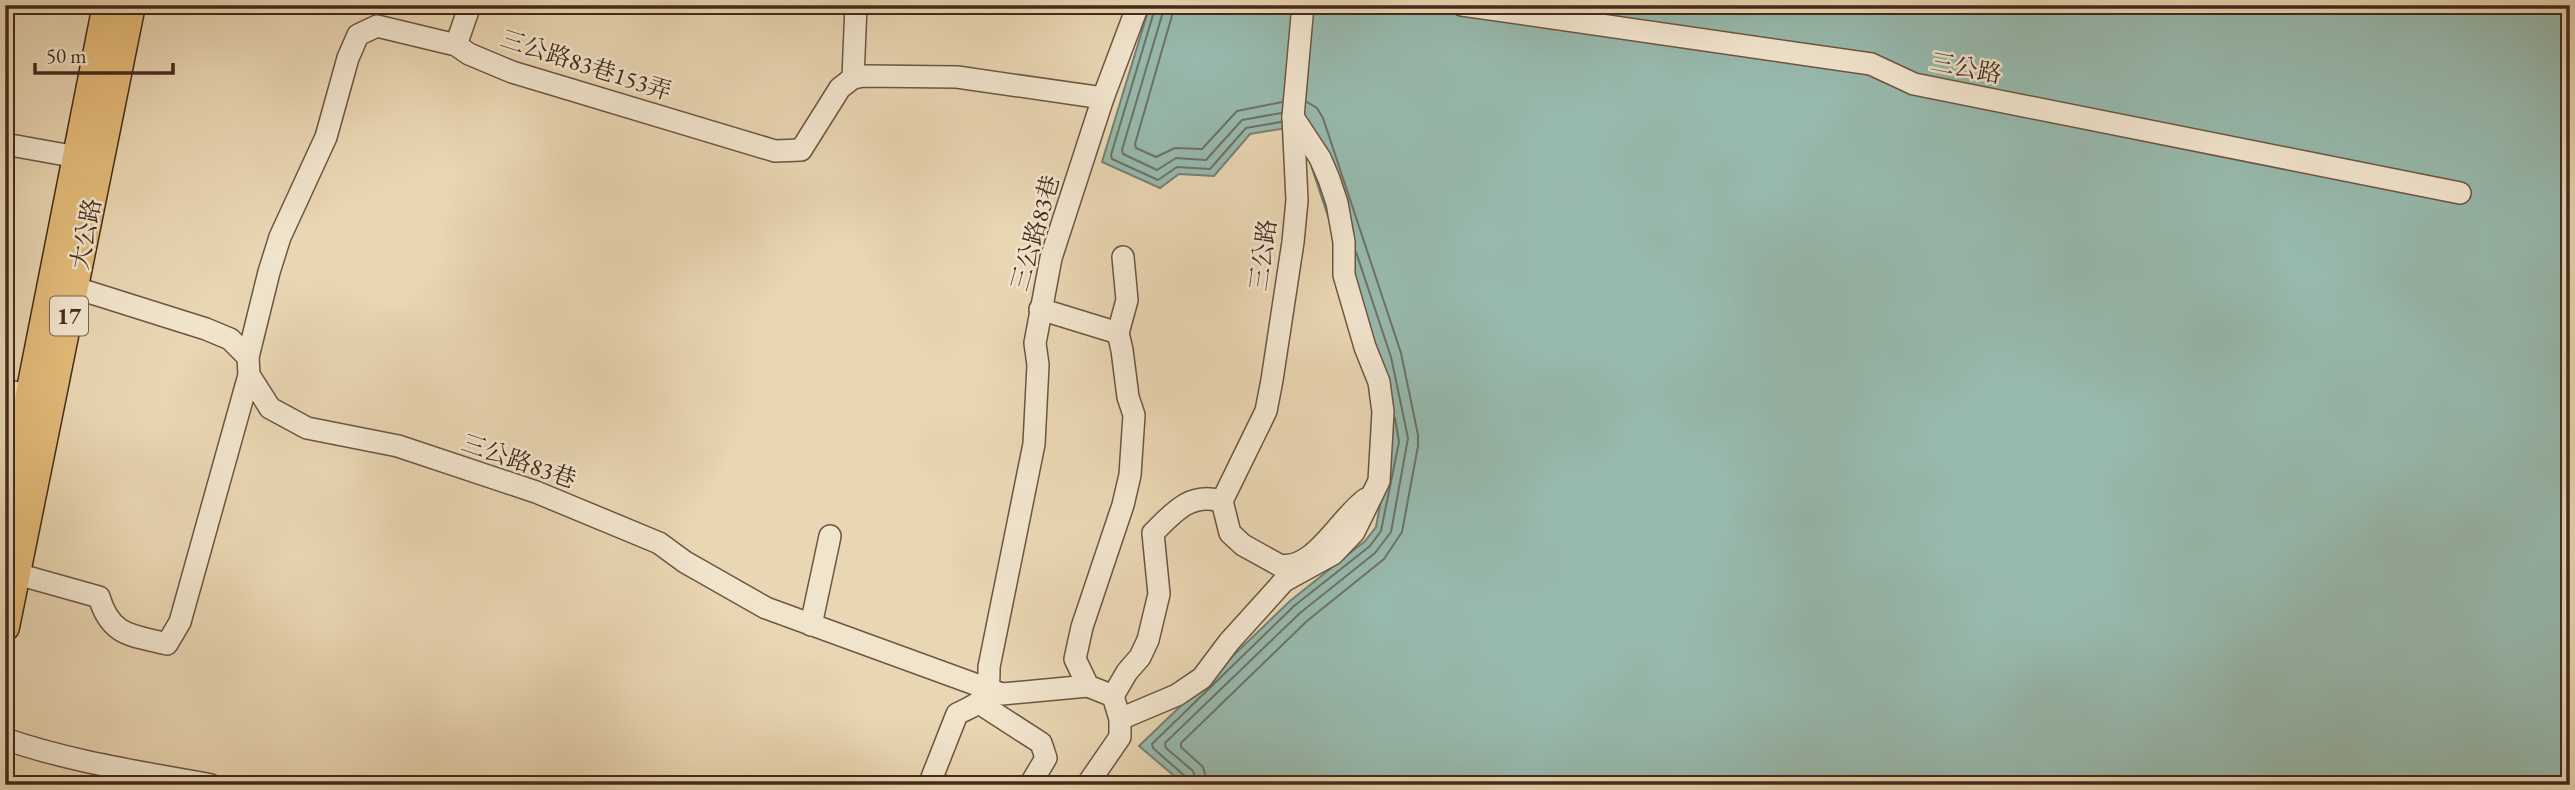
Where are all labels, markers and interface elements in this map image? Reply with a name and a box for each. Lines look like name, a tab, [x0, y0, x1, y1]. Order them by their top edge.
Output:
street label: 三公路83巷153弄	[497, 22, 675, 107]
scale bar	[35, 32, 173, 76]
text: 50 m	[46, 42, 87, 69]
street label: 三公路	[1928, 45, 2004, 90]
street label: 三公路83巷	[1003, 171, 1066, 294]
street label: 大公路	[63, 196, 108, 272]
street label: 三公路	[1242, 217, 1283, 293]
road number: 17	[50, 296, 88, 336]
street label: 三公路83巷	[458, 426, 580, 495]

